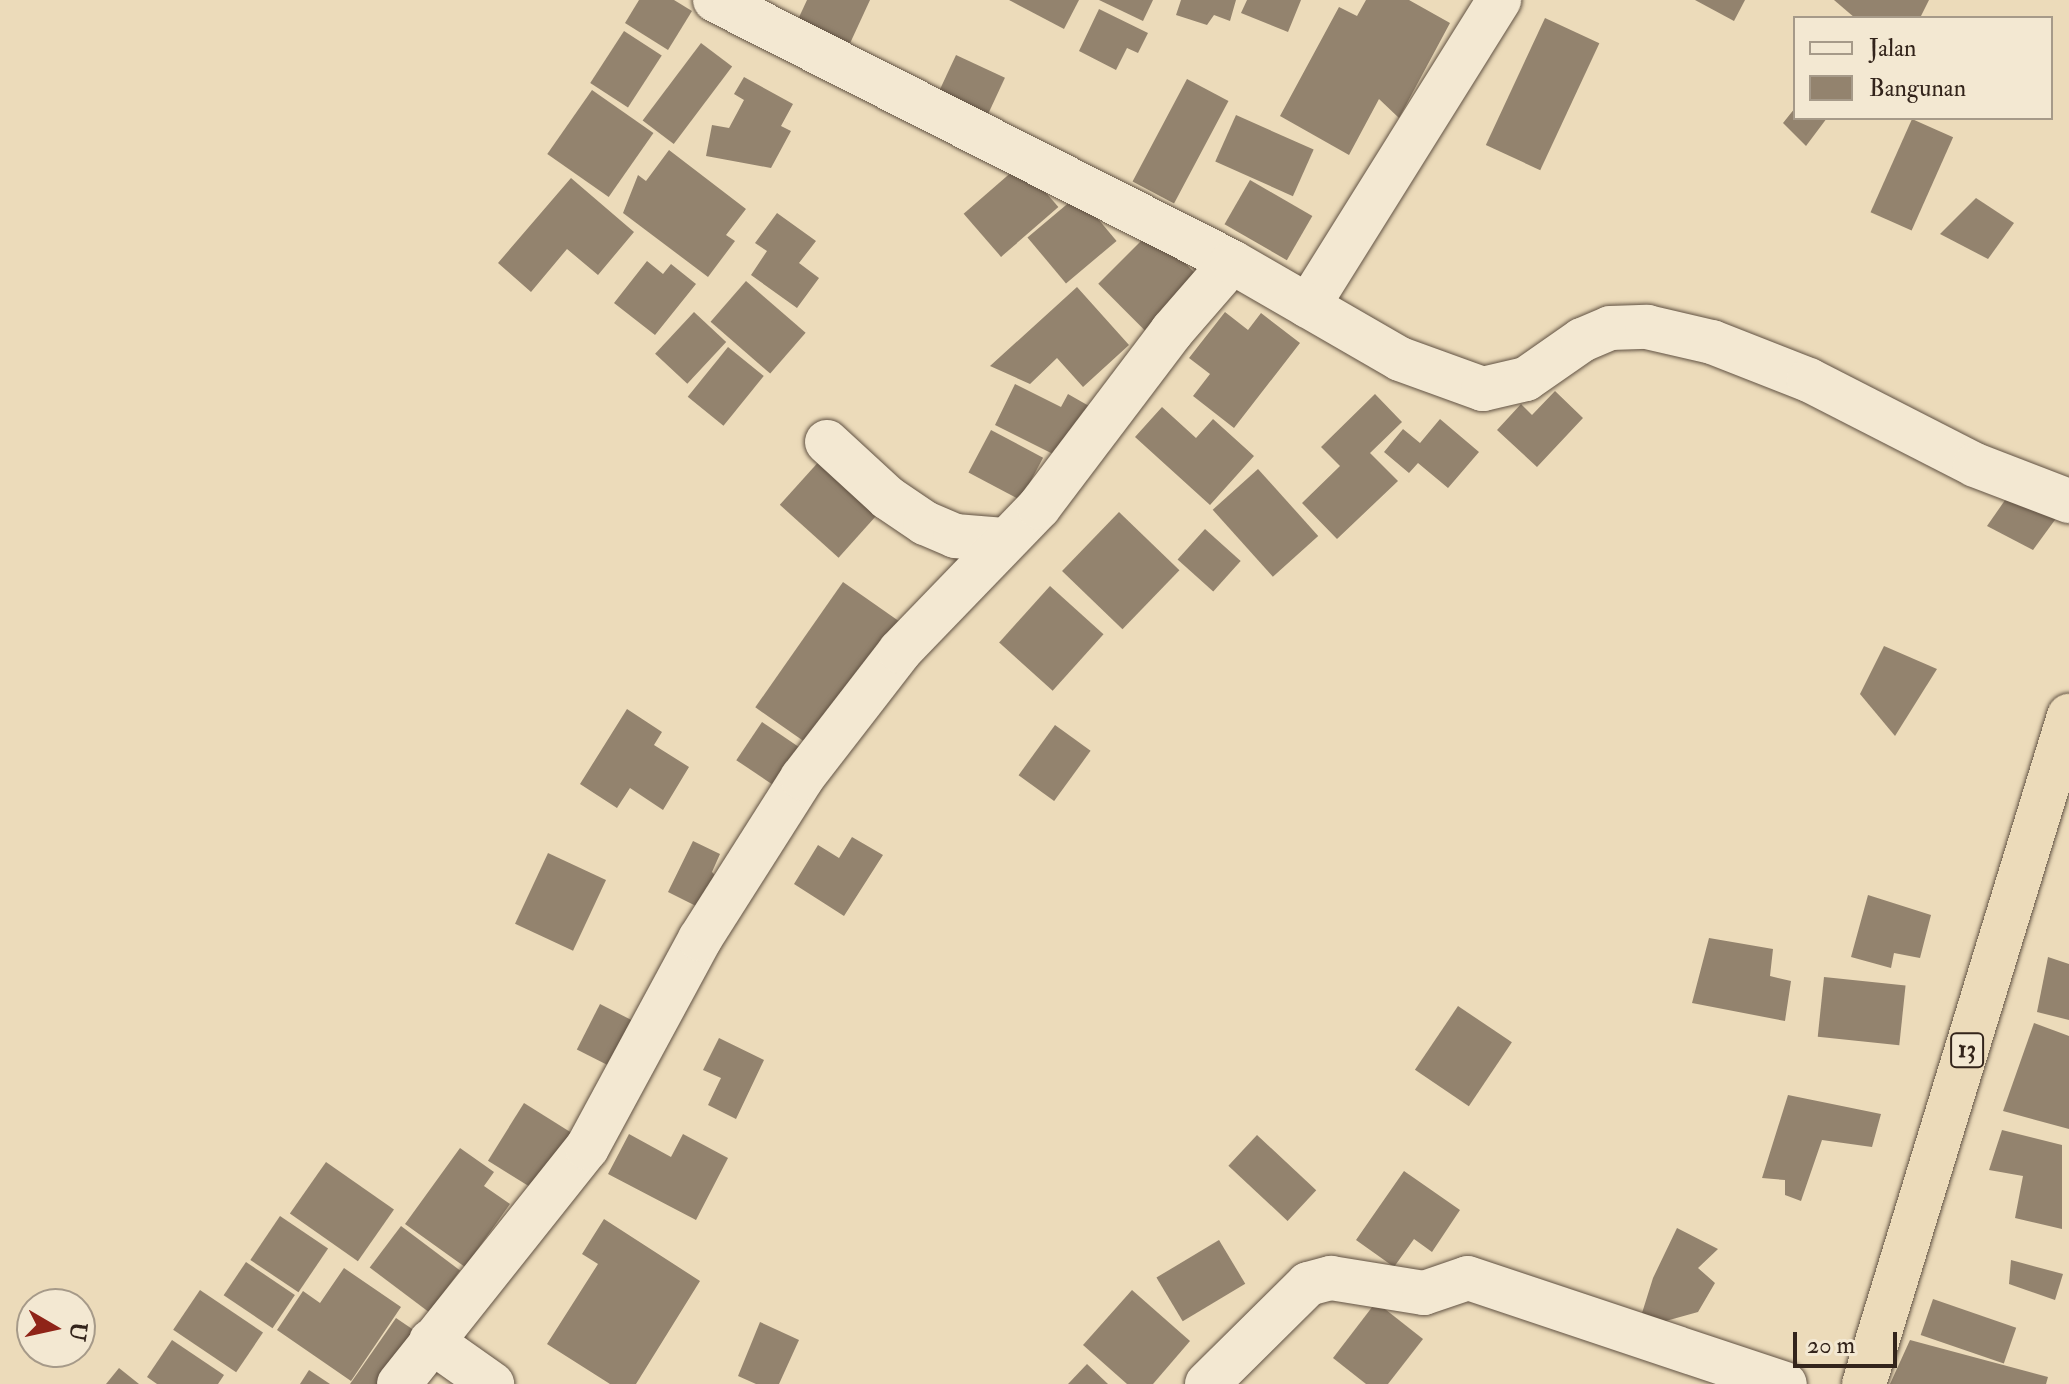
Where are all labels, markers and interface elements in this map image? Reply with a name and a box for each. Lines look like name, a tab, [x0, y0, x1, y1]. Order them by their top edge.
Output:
legend	[1793, 16, 2053, 120]
text: Jalan	[1869, 33, 1916, 64]
text: Bangunan	[1869, 73, 1966, 104]
road number: 13	[1949, 1030, 1985, 1070]
north arrow	[16, 1288, 96, 1368]
scale bar	[1797, 1316, 1901, 1366]
text: U	[62, 1320, 93, 1343]
text: 20 m	[1807, 1330, 1855, 1361]

